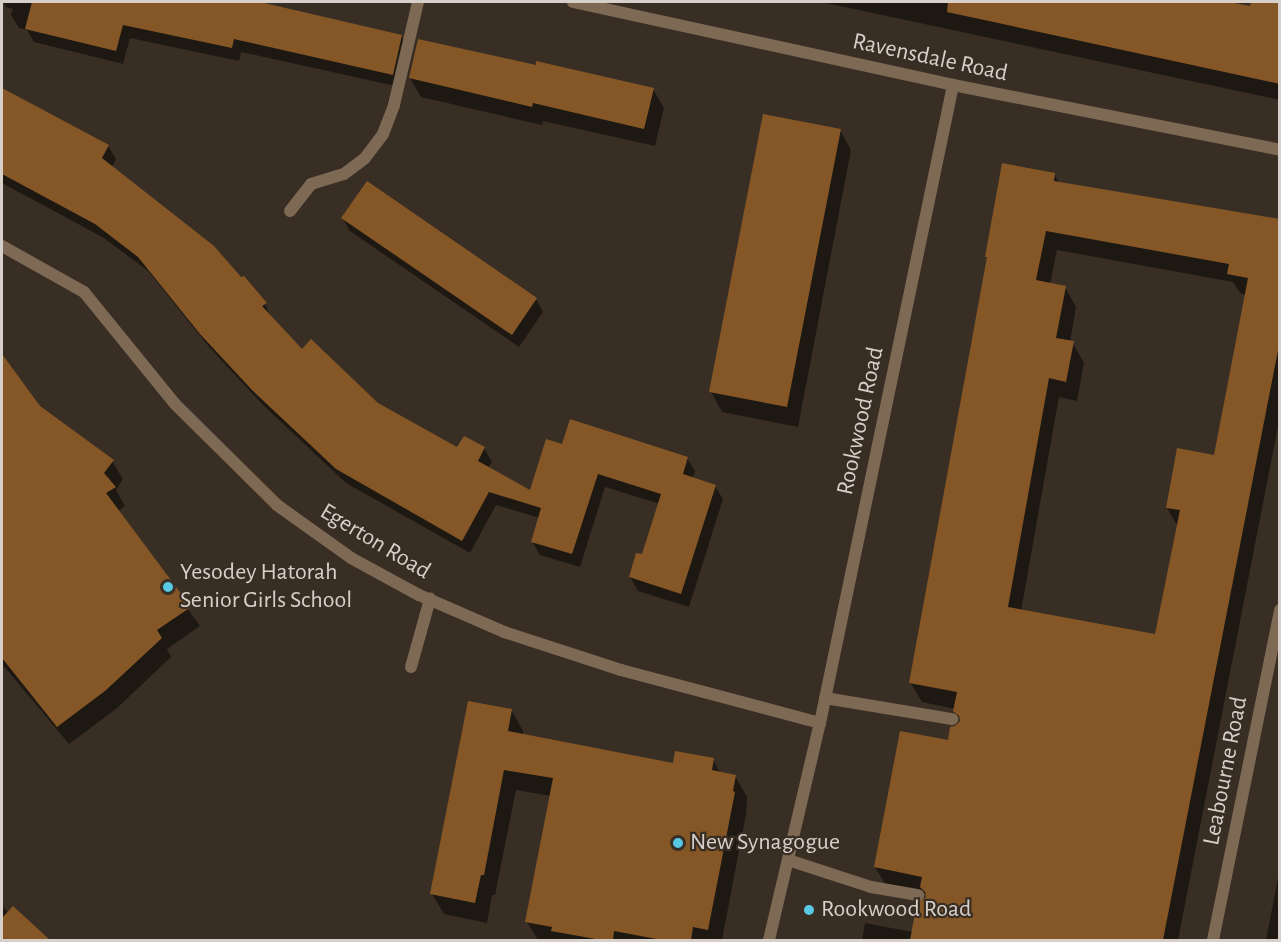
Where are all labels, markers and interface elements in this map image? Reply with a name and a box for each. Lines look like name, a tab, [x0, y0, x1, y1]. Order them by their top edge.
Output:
street label: Ravensdale Road	[850, 27, 1010, 89]
street label: Rookwood Road	[831, 344, 891, 498]
street label: Egerton Road	[314, 498, 436, 586]
place label: Yesodey Hatorah Senior Girls School	[180, 559, 352, 615]
marker: Yesodey Hatorah Senior Girls School	[161, 580, 175, 594]
street label: Leabourne Road	[1197, 694, 1255, 848]
place label: New Synagogue	[690, 829, 840, 857]
marker: New Synagogue	[671, 836, 685, 850]
place label: Rookwood Road	[821, 896, 972, 924]
marker: Rookwood Road	[802, 903, 816, 917]

